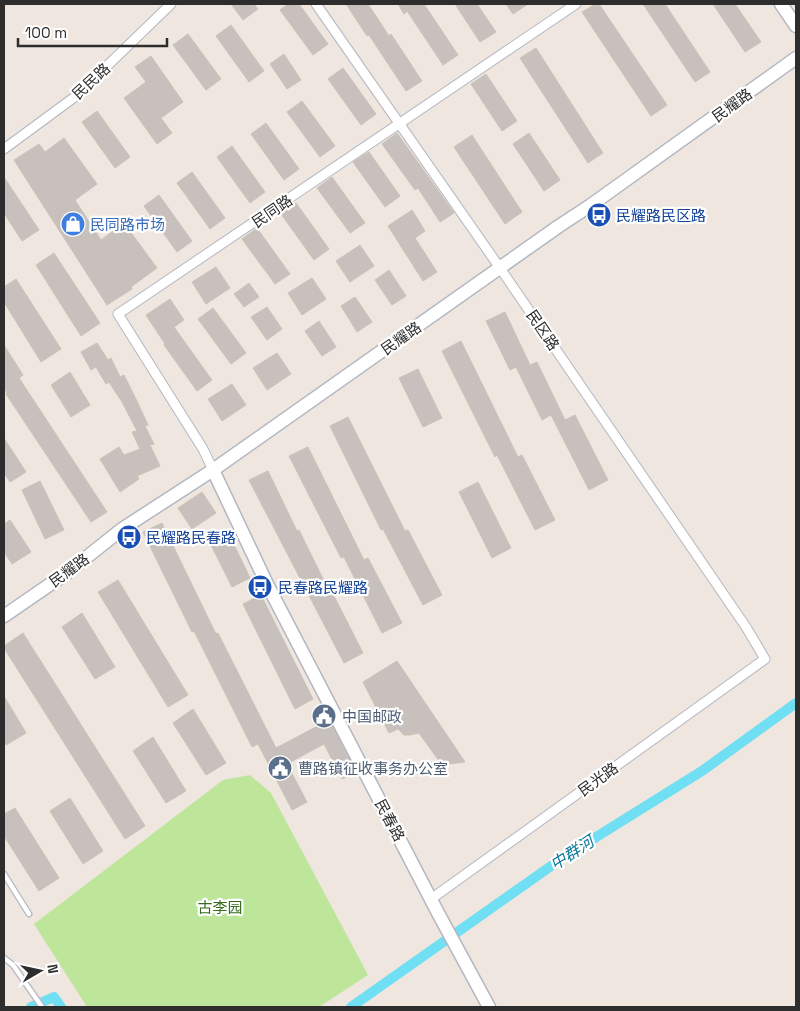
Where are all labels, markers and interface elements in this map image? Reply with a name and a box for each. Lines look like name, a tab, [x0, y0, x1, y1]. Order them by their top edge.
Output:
scale bar	[18, 15, 166, 47]
text: 100 m	[25, 23, 67, 42]
street label: 民民路	[68, 59, 114, 103]
street label: 民耀路	[708, 84, 756, 126]
street label: 民同路	[248, 191, 296, 231]
bus stop icon: 民耀路民区路	[586, 202, 612, 228]
place label: 民耀路民区路	[616, 206, 706, 225]
shop icon: 民同路市场	[60, 211, 86, 237]
place label: 民同路市场	[90, 215, 165, 234]
street label: 民区路	[523, 306, 563, 354]
street label: 民耀路	[377, 317, 425, 359]
bus stop icon: 民耀路民春路	[116, 524, 142, 550]
place label: 民耀路民春路	[146, 528, 236, 547]
street label: 民耀路	[45, 549, 93, 591]
bus stop icon: 民春路民耀路	[247, 574, 273, 600]
place label: 民春路民耀路	[278, 578, 368, 597]
public building icon: 中国邮政	[311, 703, 337, 729]
place label: 中国邮政	[342, 707, 402, 726]
public building icon: 曹路镇征收事务办公室	[267, 755, 293, 781]
street label: 民光路	[574, 758, 622, 800]
place label: 曹路镇征收事务办公室	[298, 759, 448, 778]
street label: 民春路	[371, 796, 409, 844]
water label: 中群河	[546, 829, 600, 875]
park label: 古李园	[197, 898, 243, 917]
north arrow	[15, 946, 65, 996]
text: N	[43, 963, 62, 975]

